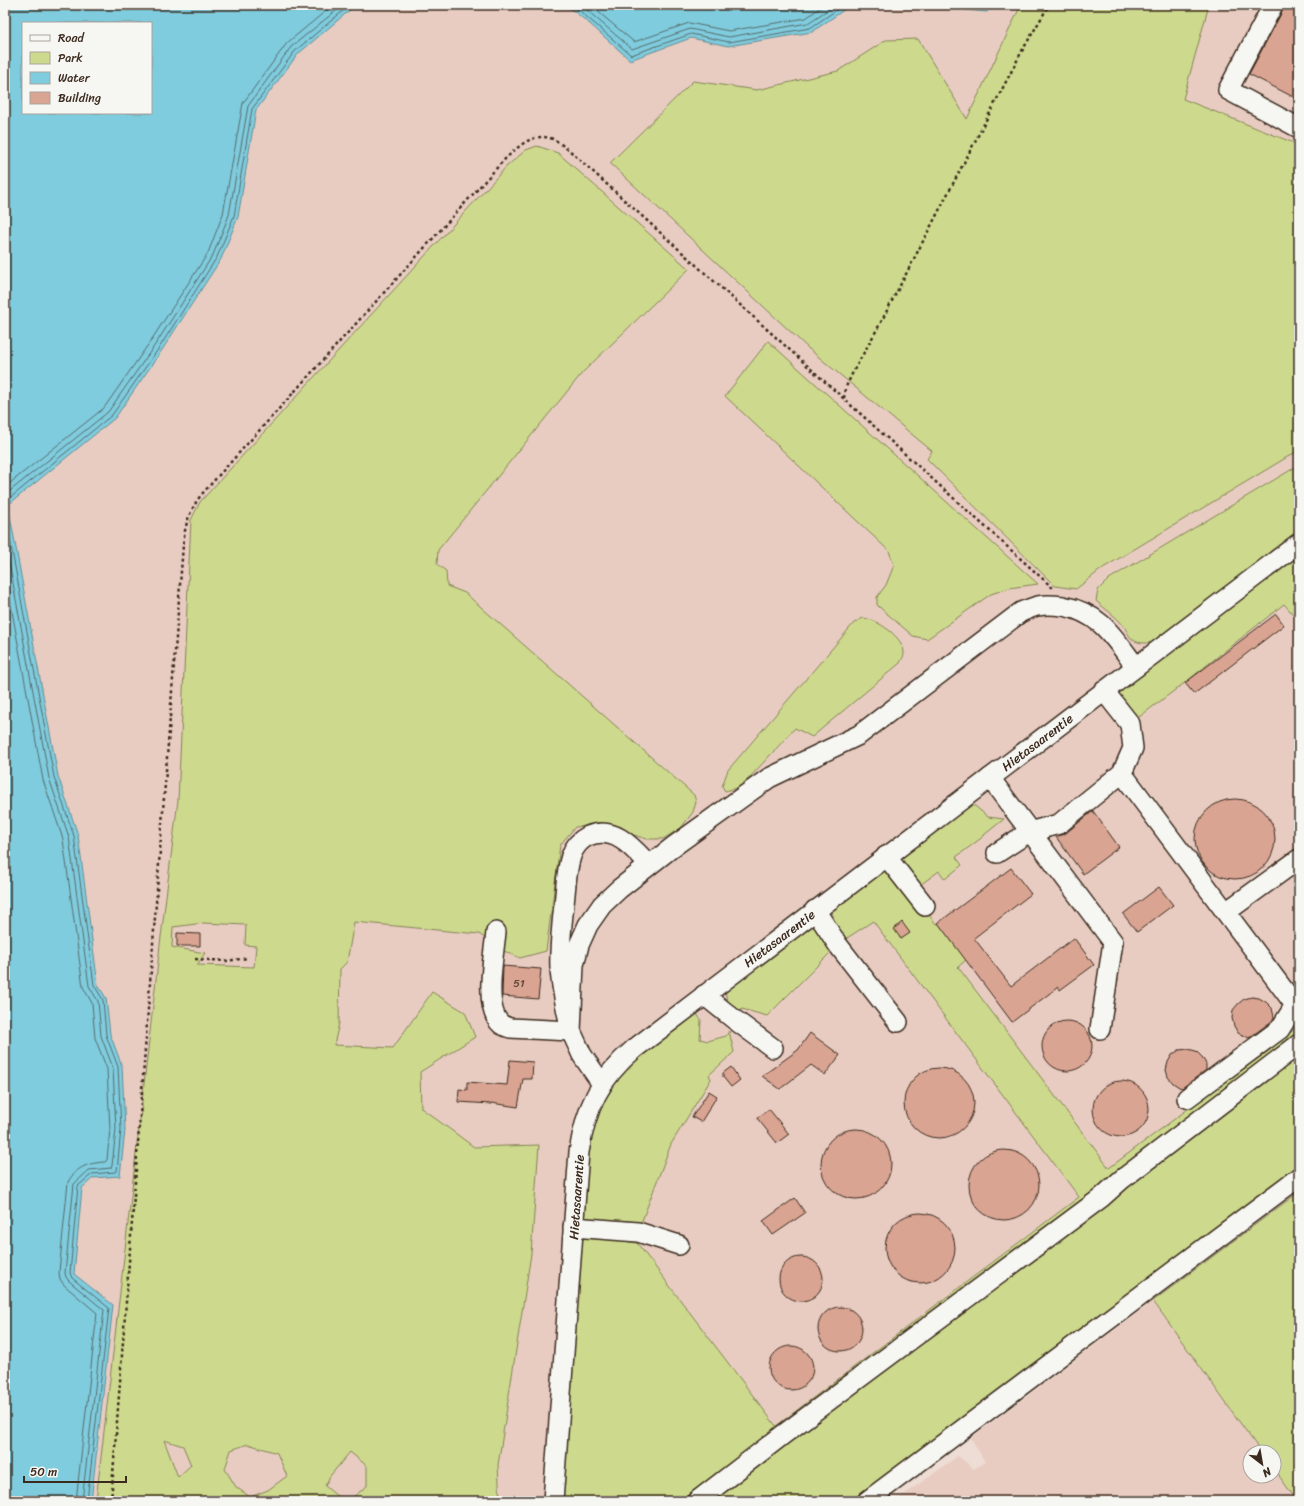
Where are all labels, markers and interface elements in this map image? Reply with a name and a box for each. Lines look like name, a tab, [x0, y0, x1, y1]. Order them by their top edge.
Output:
legend	[22, 22, 152, 114]
text: Road	[58, 27, 85, 49]
text: Park	[58, 47, 83, 69]
text: Water	[58, 67, 91, 89]
text: Building	[58, 87, 101, 109]
street label: Hietasaarentie	[996, 707, 1079, 777]
street label: Hietasaarentie	[738, 903, 821, 973]
house number: 51	[513, 974, 525, 993]
street label: Hietasaarentie	[562, 1153, 591, 1240]
north arrow	[1242, 1444, 1282, 1484]
scale bar	[24, 1458, 126, 1484]
text: 50 m	[30, 1461, 57, 1483]
text: N	[1258, 1462, 1276, 1482]

